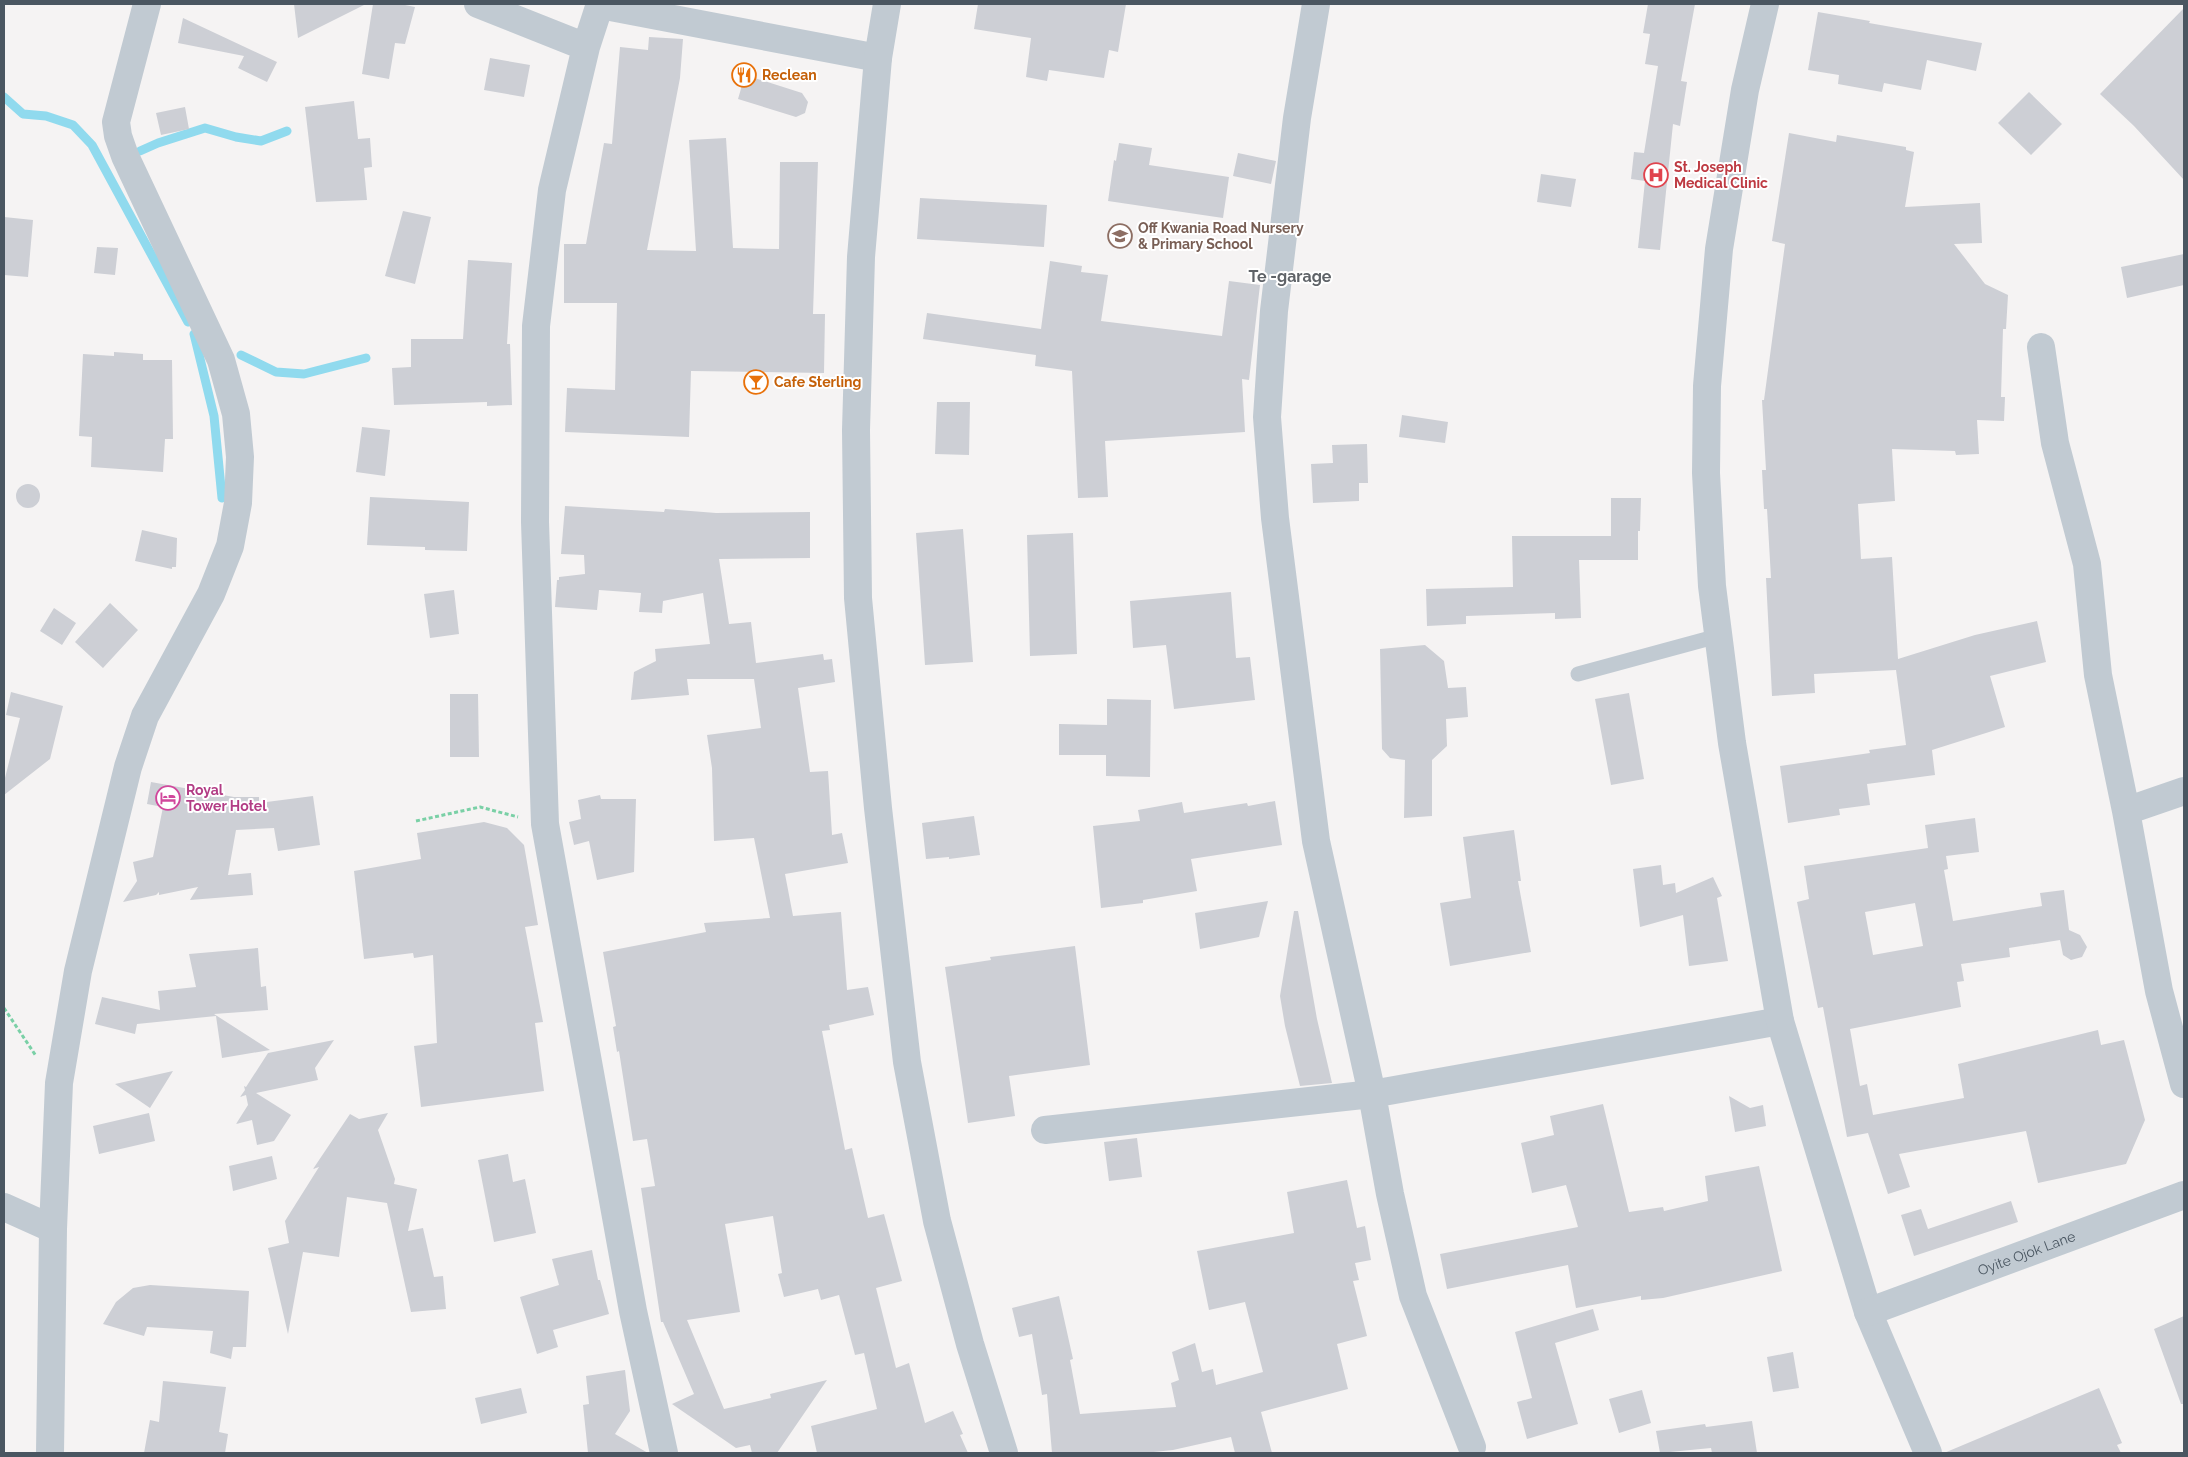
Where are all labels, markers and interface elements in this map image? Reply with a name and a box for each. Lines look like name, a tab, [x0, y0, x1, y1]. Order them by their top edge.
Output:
restaurant icon: Reclean	[731, 62, 757, 88]
place label: Reclean	[762, 67, 817, 83]
place label: St. Joseph Medical Clinic	[1674, 159, 1768, 191]
hospital icon: St. Joseph Medical Clinic	[1643, 162, 1669, 188]
place label: Off Kwania Road Nursery & Primary School	[1138, 220, 1304, 252]
school or university icon: Off Kwania Road Nursery & Primary School	[1107, 223, 1133, 249]
district label: Te -garage	[1249, 267, 1332, 286]
bar icon: Cafe Sterling	[743, 369, 769, 395]
place label: Cafe Sterling	[774, 374, 861, 390]
place label: Royal Tower Hotel	[186, 782, 267, 814]
hotel icon: Royal Tower Hotel	[155, 785, 181, 811]
street label: Oyite Ojok Lane	[1976, 1228, 2077, 1279]

